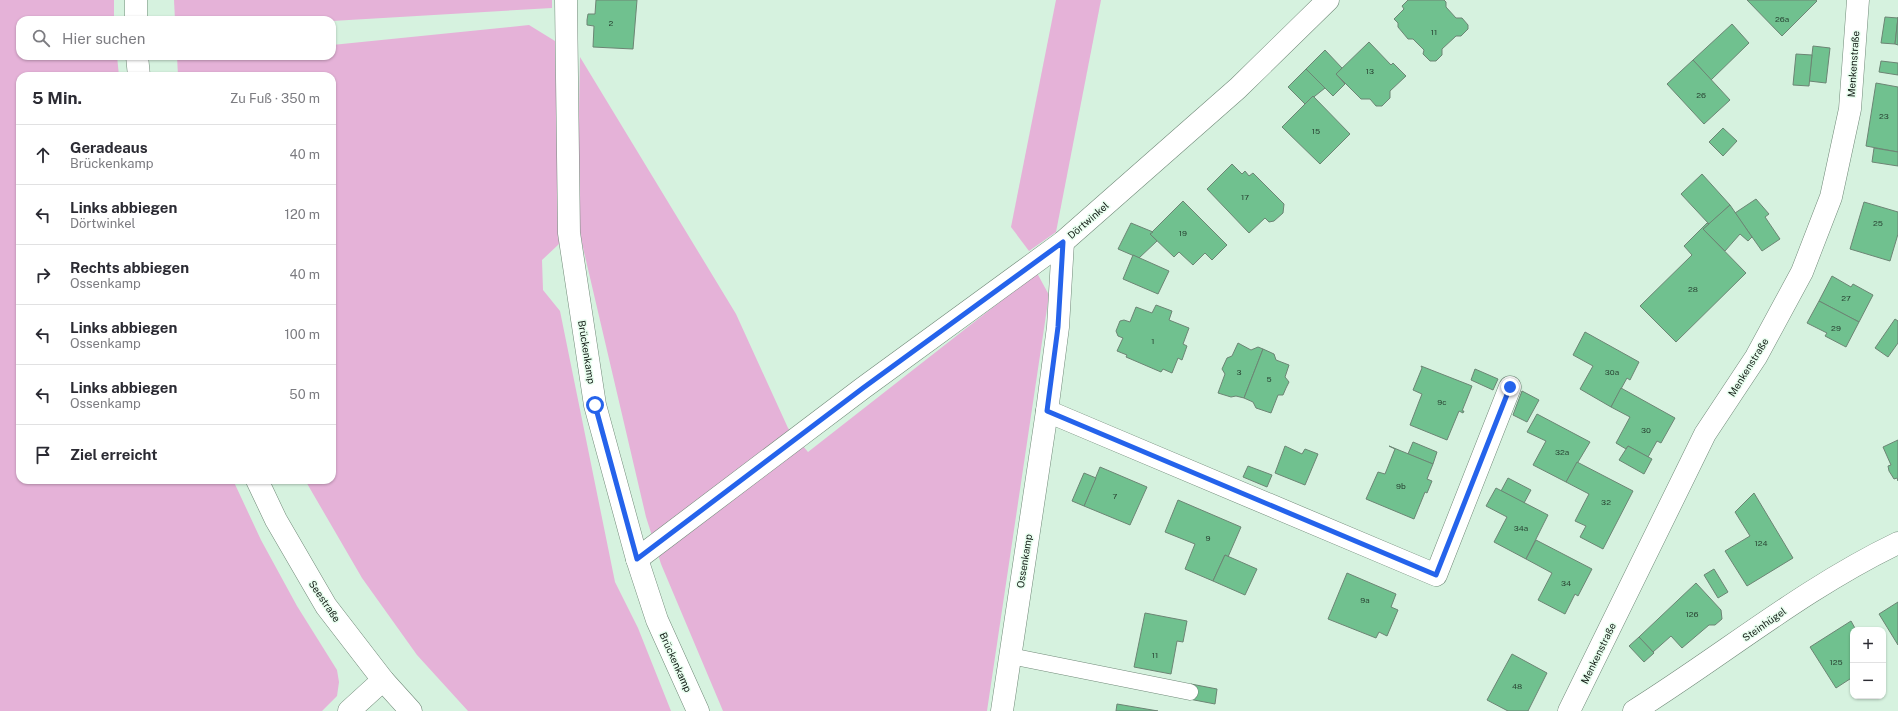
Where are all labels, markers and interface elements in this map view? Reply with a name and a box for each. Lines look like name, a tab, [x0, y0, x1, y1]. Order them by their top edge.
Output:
house number: 26a	[1775, 14, 1789, 24]
search box	[16, 16, 336, 60]
house number: 2	[609, 18, 614, 28]
icon: search	[30, 27, 52, 49]
house number: 11	[1431, 27, 1437, 37]
text: Hier suchen	[62, 30, 145, 47]
street label: Menkenstraße	[1845, 30, 1861, 98]
house number: 13	[1366, 66, 1374, 76]
text: 5 Min.	[32, 88, 82, 108]
house number: 26	[1696, 90, 1706, 100]
text: Zu Fuß · 350 m	[230, 91, 320, 106]
house number: 23	[1879, 111, 1889, 121]
house number: 15	[1312, 126, 1320, 136]
text: Geradeaus	[70, 139, 148, 156]
icon: ahead	[32, 144, 54, 166]
text: 40 m	[289, 147, 320, 162]
text: Brückenkamp	[70, 156, 154, 171]
house number: 17	[1241, 192, 1249, 202]
text: Links abbiegen	[70, 199, 177, 216]
street label: Dörtwinkel	[1065, 199, 1111, 241]
icon: left	[32, 204, 54, 226]
text: 120 m	[285, 207, 320, 222]
text: Dörtwinkel	[70, 216, 136, 231]
house number: 25	[1873, 218, 1883, 228]
house number: 19	[1179, 228, 1187, 238]
text: Rechts abbiegen	[70, 259, 189, 276]
icon: right	[32, 264, 54, 286]
text: 40 m	[289, 267, 320, 282]
text: Ossenkamp	[70, 276, 141, 291]
house number: 28	[1688, 284, 1698, 294]
house number: 27	[1841, 293, 1851, 303]
text: Links abbiegen	[70, 319, 177, 336]
street label: Brückenkamp	[576, 319, 598, 385]
house number: 29	[1831, 323, 1841, 333]
icon: left	[32, 324, 54, 346]
text: 100 m	[284, 327, 320, 342]
street label: Menkenstraße	[1725, 335, 1771, 398]
text: Ossenkamp	[70, 336, 141, 351]
house number: 1	[1151, 336, 1155, 346]
house number: 3	[1236, 367, 1242, 377]
house number: 30a	[1605, 367, 1619, 377]
house number: 5	[1266, 374, 1272, 384]
route end	[1501, 378, 1519, 396]
text: Links abbiegen	[70, 379, 177, 396]
icon: left	[32, 384, 54, 406]
text: 50 m	[289, 387, 320, 402]
text: Ossenkamp	[70, 396, 141, 411]
route start	[586, 396, 604, 414]
house number: 9c	[1437, 397, 1447, 407]
house number: 30	[1641, 425, 1651, 435]
icon: arrive	[32, 444, 54, 466]
text: Ziel erreicht	[70, 446, 157, 463]
house number: 32a	[1555, 447, 1569, 457]
house number: 9b	[1396, 481, 1406, 491]
house number: 7	[1113, 491, 1118, 501]
house number: 32	[1601, 497, 1611, 507]
house number: 34a	[1514, 523, 1528, 533]
street label: Ossenkamp	[1014, 533, 1034, 589]
house number: 9	[1206, 533, 1211, 543]
house number: 124	[1754, 538, 1768, 548]
street label: Seestraße	[307, 578, 343, 624]
house number: 34	[1561, 578, 1571, 588]
house number: 9a	[1360, 595, 1370, 605]
street label: Steinhügel	[1740, 605, 1788, 643]
house number: 126	[1685, 609, 1699, 619]
street label: Menkenstraße	[1578, 620, 1618, 686]
map controls	[1850, 627, 1886, 699]
button: +	[1850, 627, 1886, 663]
street label: Brückenkamp	[657, 630, 695, 694]
house number: 11	[1152, 650, 1158, 660]
house number: 125	[1829, 657, 1843, 667]
button: −	[1850, 663, 1886, 699]
house number: 48	[1512, 681, 1522, 691]

